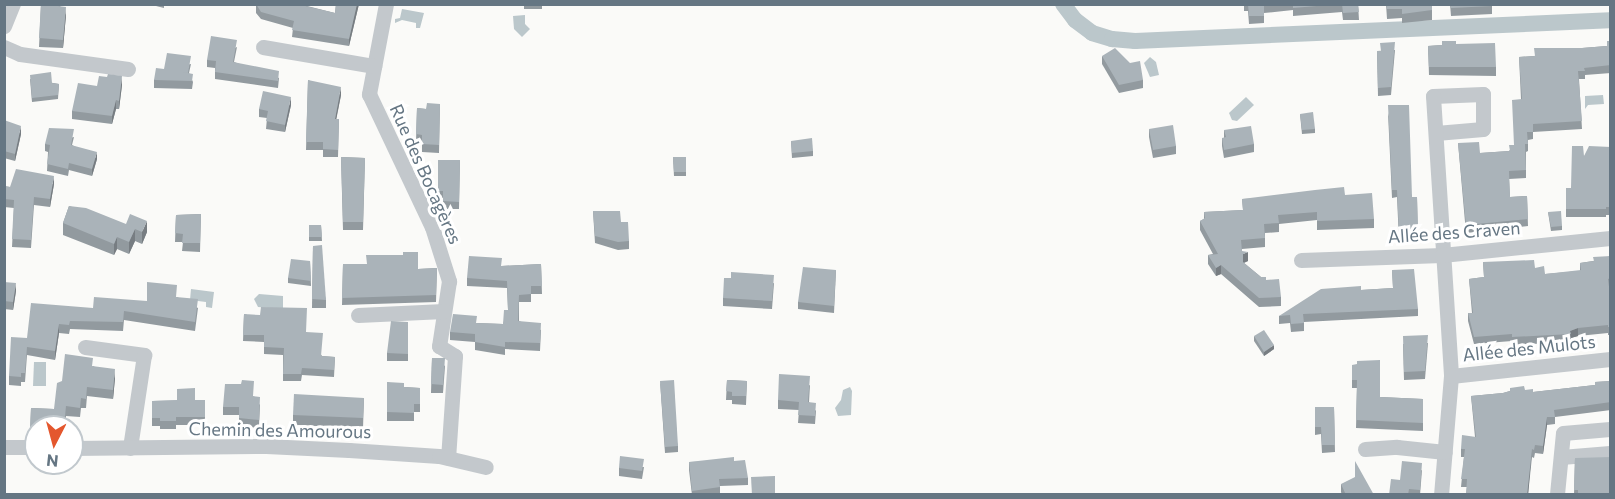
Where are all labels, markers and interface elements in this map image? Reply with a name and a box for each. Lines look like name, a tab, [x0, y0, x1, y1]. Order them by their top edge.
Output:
street label: Rue des Bocagères	[385, 101, 467, 247]
street label: Allée des Craven	[1387, 217, 1521, 247]
street label: Allée des Mulots	[1461, 330, 1597, 366]
north arrow	[24, 415, 84, 475]
street label: Chemin des Amourous	[189, 418, 371, 442]
text: N	[45, 451, 59, 471]

